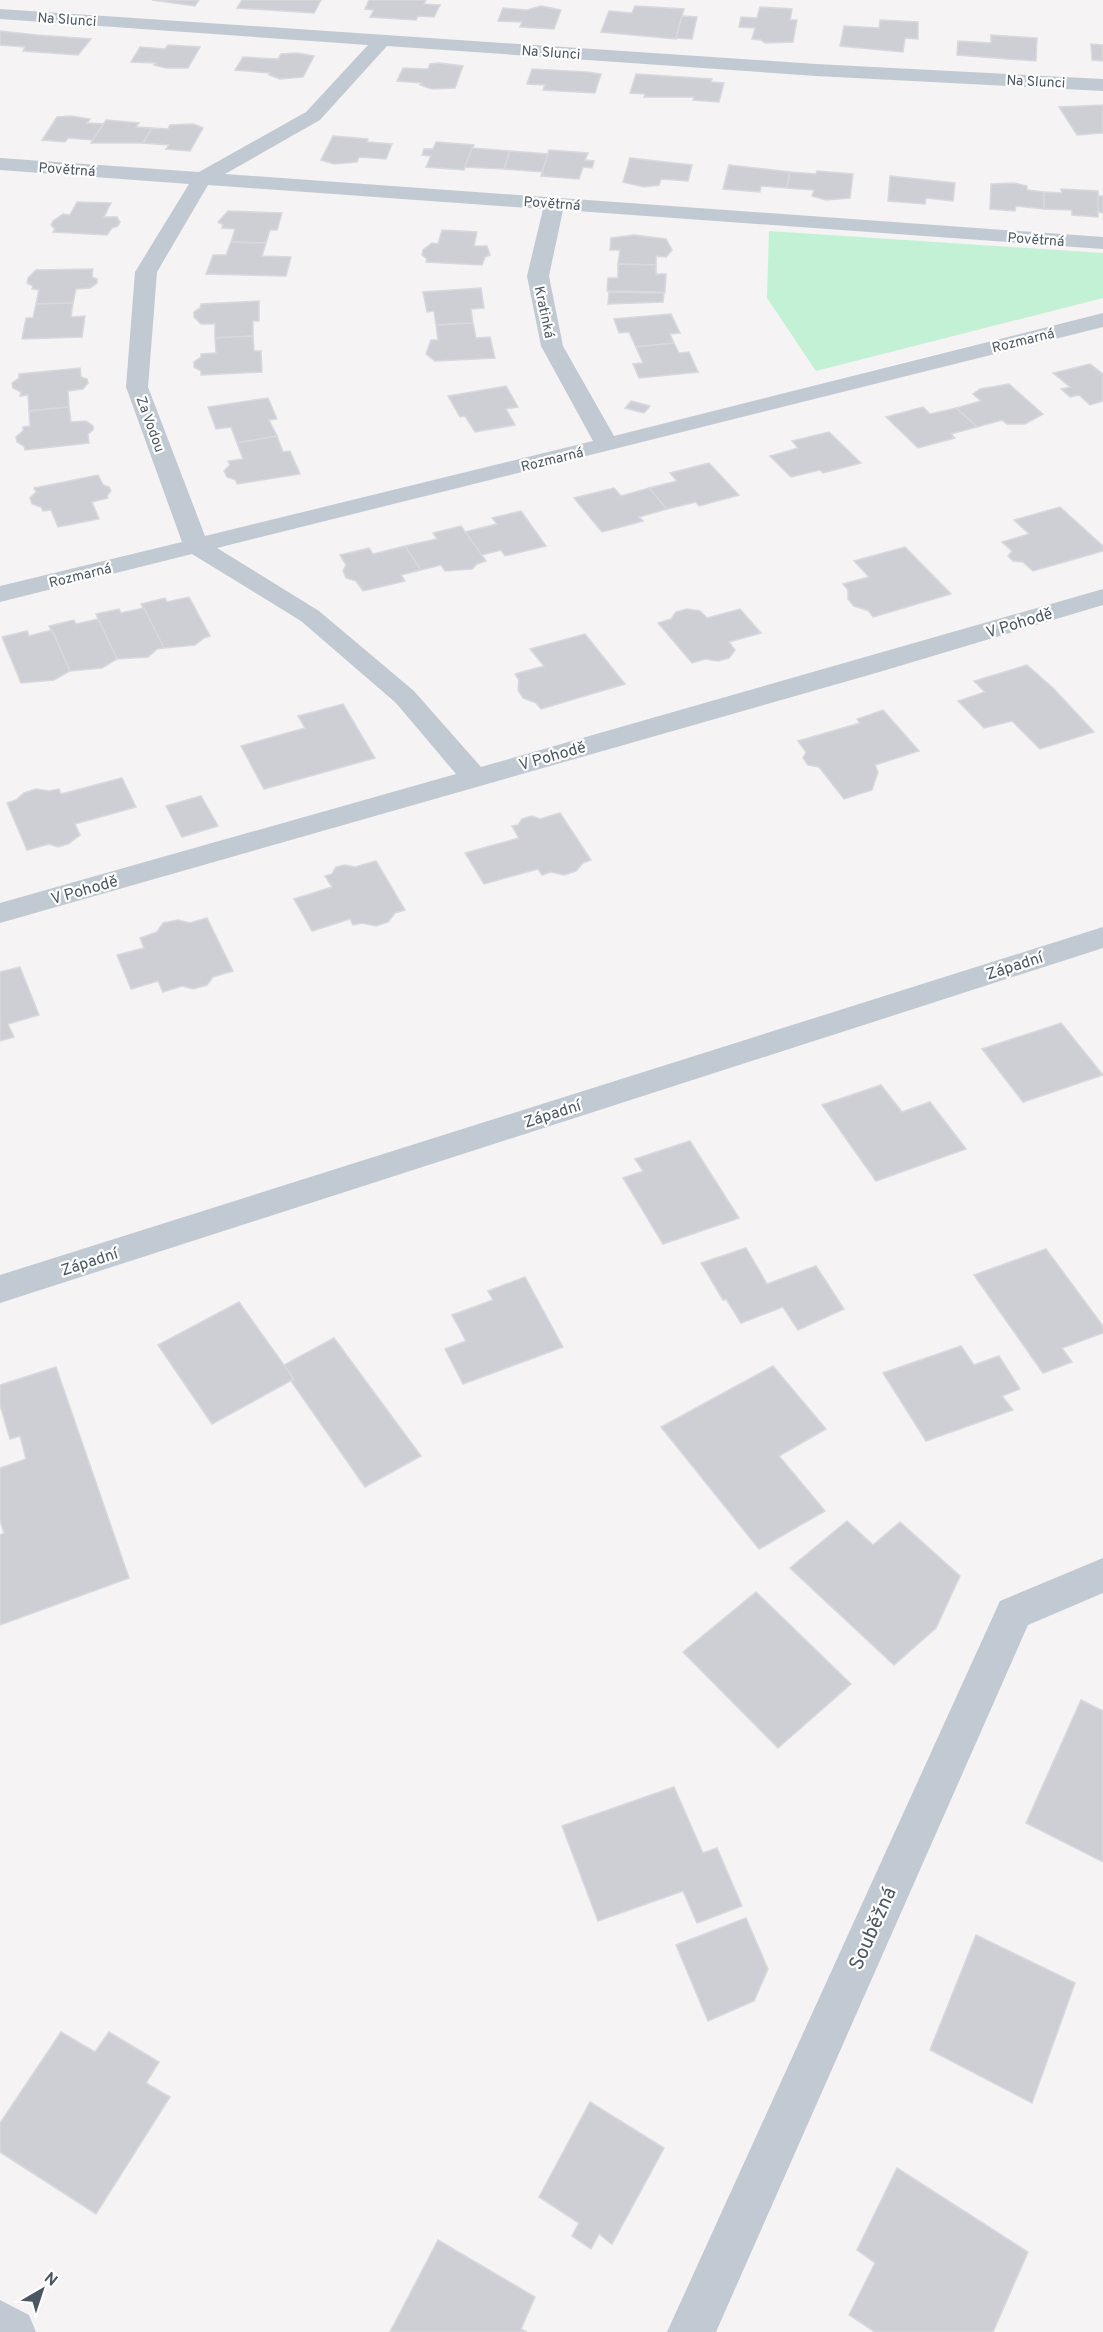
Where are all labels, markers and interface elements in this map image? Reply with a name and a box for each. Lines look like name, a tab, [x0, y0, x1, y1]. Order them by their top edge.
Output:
street label: Na Slunci	[37, 10, 97, 31]
street label: Na Slunci	[521, 43, 581, 64]
street label: Na Slunci	[1006, 72, 1066, 93]
street label: Povětrná	[38, 160, 96, 181]
street label: Povětrná	[523, 194, 581, 215]
street label: Povětrná	[1007, 230, 1065, 251]
street label: Kratinká	[530, 285, 557, 340]
street label: Rozmarná	[990, 325, 1056, 357]
street label: Za Vodou	[132, 394, 168, 455]
street label: Rozmarná	[519, 444, 585, 476]
street label: Rozmarná	[47, 560, 113, 592]
street label: V Pohodě	[984, 604, 1055, 644]
street label: V Pohodě	[517, 738, 588, 776]
street label: V Pohodě	[49, 872, 120, 910]
street label: Západní	[984, 948, 1048, 985]
street label: Západní	[522, 1096, 586, 1133]
street label: Západní	[59, 1244, 123, 1281]
street label: Souběžná	[844, 1883, 904, 1974]
north arrow	[12, 2260, 72, 2320]
text: N	[39, 2269, 61, 2291]

